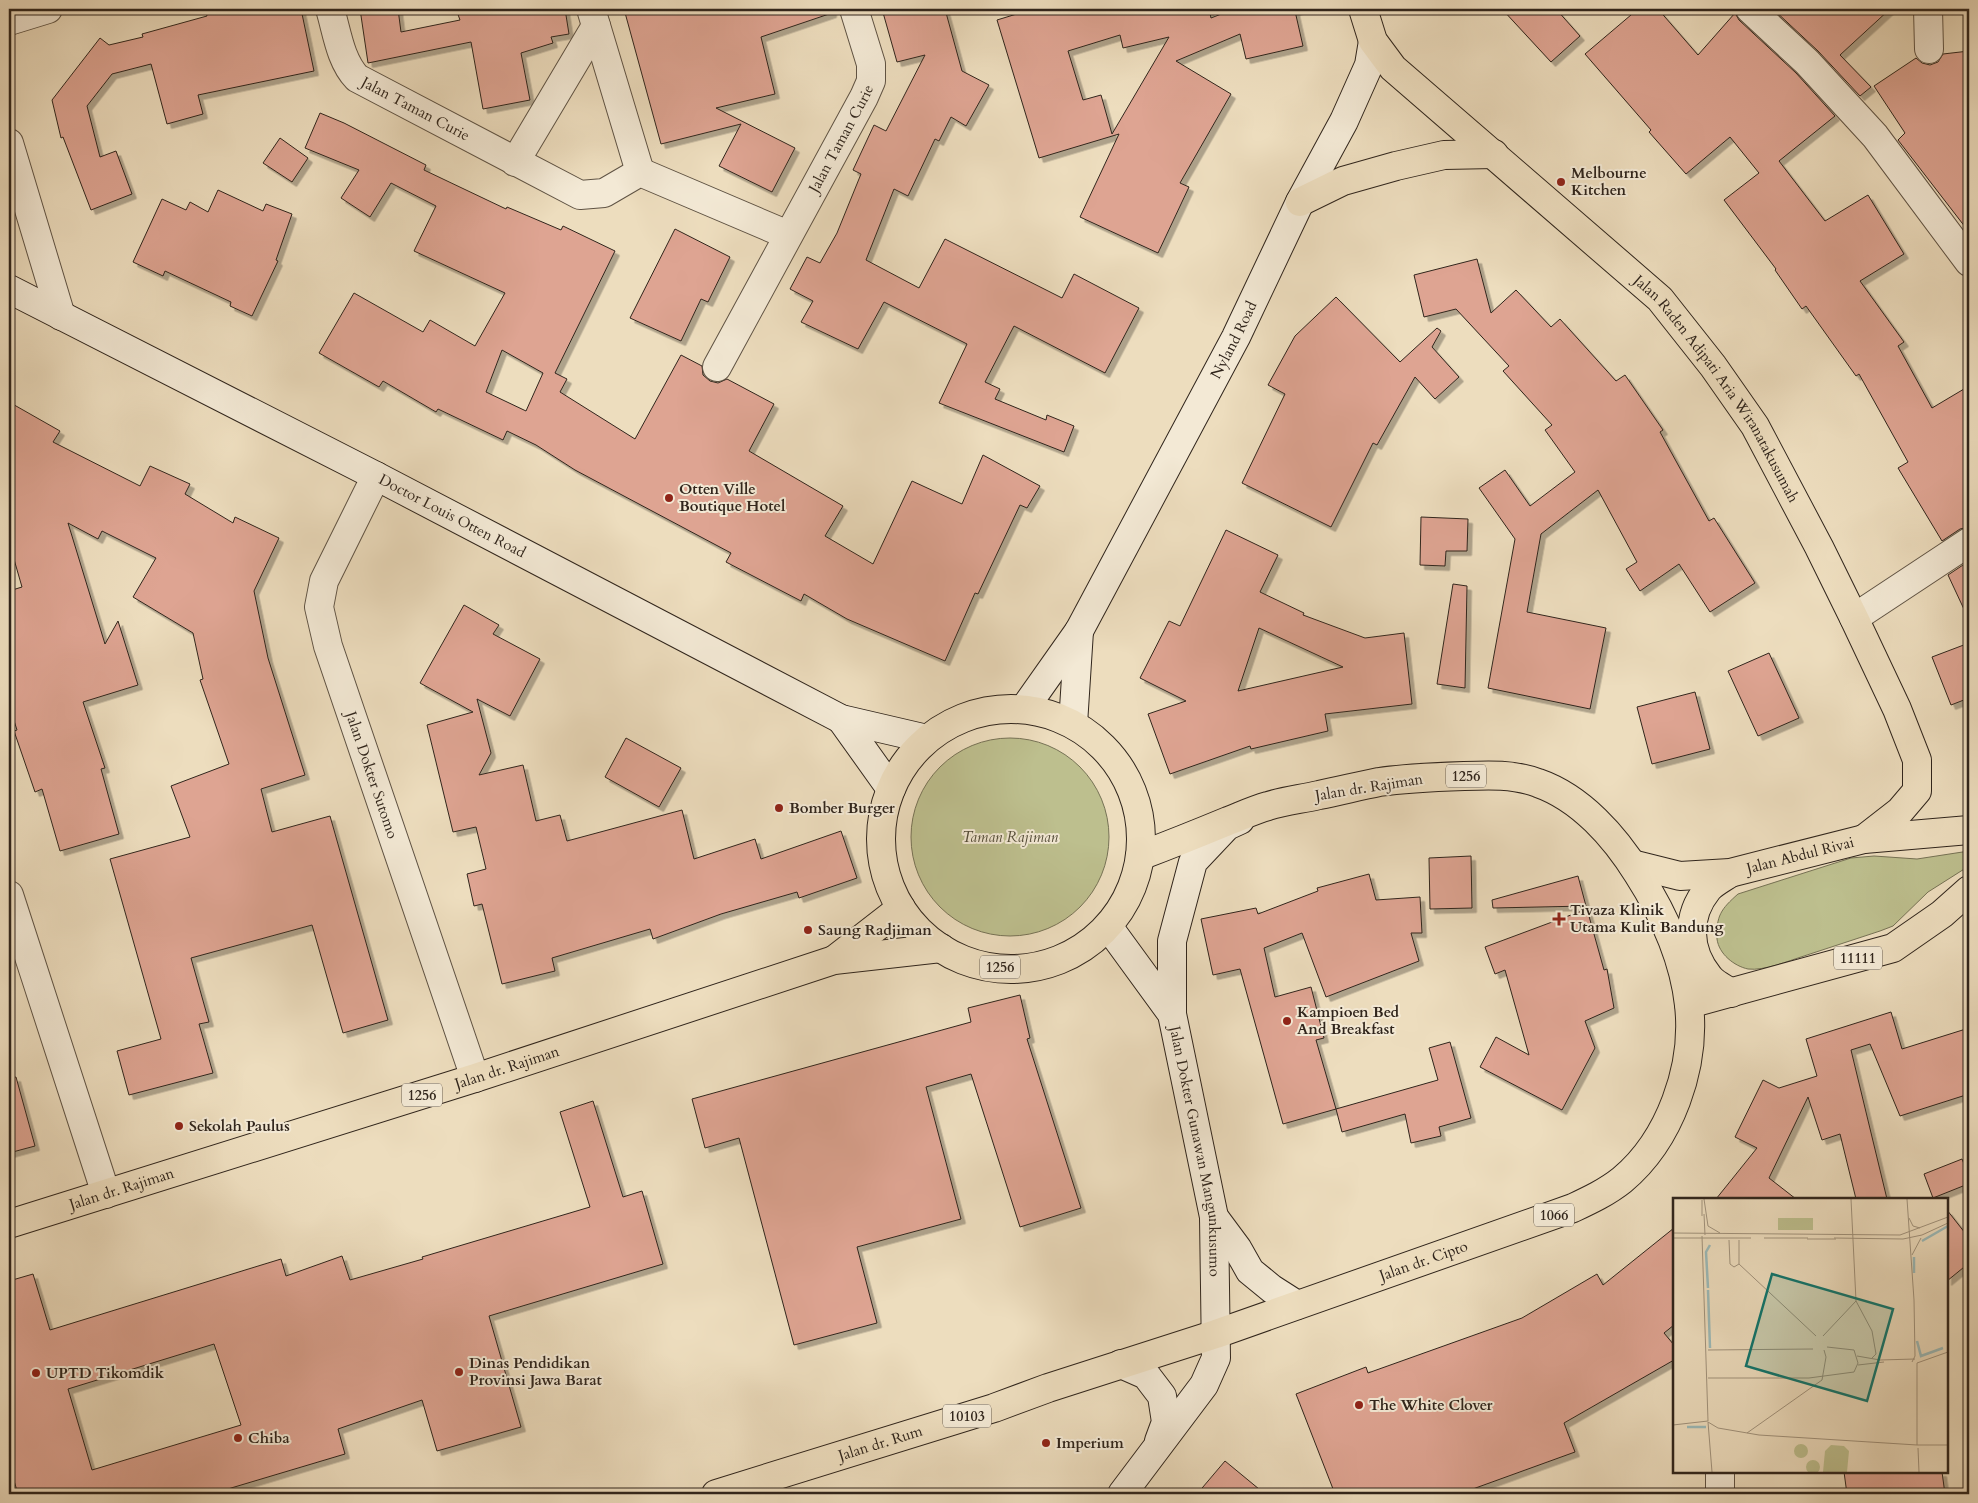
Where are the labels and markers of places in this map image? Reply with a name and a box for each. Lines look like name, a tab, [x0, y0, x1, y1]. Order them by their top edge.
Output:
place label: Melbourne Kitchen	[1571, 163, 1647, 200]
marker: Melbourne Kitchen	[1555, 176, 1567, 188]
place label: Otten Ville Boutique Hotel	[679, 479, 786, 516]
marker: Otten Ville Boutique Hotel	[663, 492, 675, 504]
place label: Bomber Burger	[789, 798, 896, 818]
marker: Bomber Burger	[773, 802, 785, 814]
place label: Tivaza Klinik Utama Kulit Bandung	[1570, 900, 1724, 937]
marker: Tivaza Klinik Utama Kulit Bandung	[1552, 912, 1566, 926]
place label: Saung Radjiman	[818, 920, 932, 940]
marker: Saung Radjiman	[802, 924, 814, 936]
place label: Kampioen Bed And Breakfast	[1297, 1002, 1399, 1039]
marker: Kampioen Bed And Breakfast	[1281, 1015, 1293, 1027]
place label: Sekolah Paulus	[189, 1116, 290, 1136]
marker: Sekolah Paulus	[173, 1120, 185, 1132]
place label: Dinas Pendidikan Provinsi Jawa Barat	[469, 1353, 603, 1390]
place label: UPTD Tikomdik	[46, 1363, 165, 1383]
marker: Dinas Pendidikan Provinsi Jawa Barat	[453, 1366, 465, 1378]
marker: UPTD Tikomdik	[30, 1367, 42, 1379]
place label: The White Clover	[1369, 1395, 1494, 1415]
marker: The White Clover	[1353, 1399, 1365, 1411]
place label: Chiba	[248, 1428, 290, 1448]
marker: Chiba	[232, 1432, 244, 1444]
place label: Imperium	[1056, 1433, 1124, 1453]
marker: Imperium	[1040, 1437, 1052, 1449]

